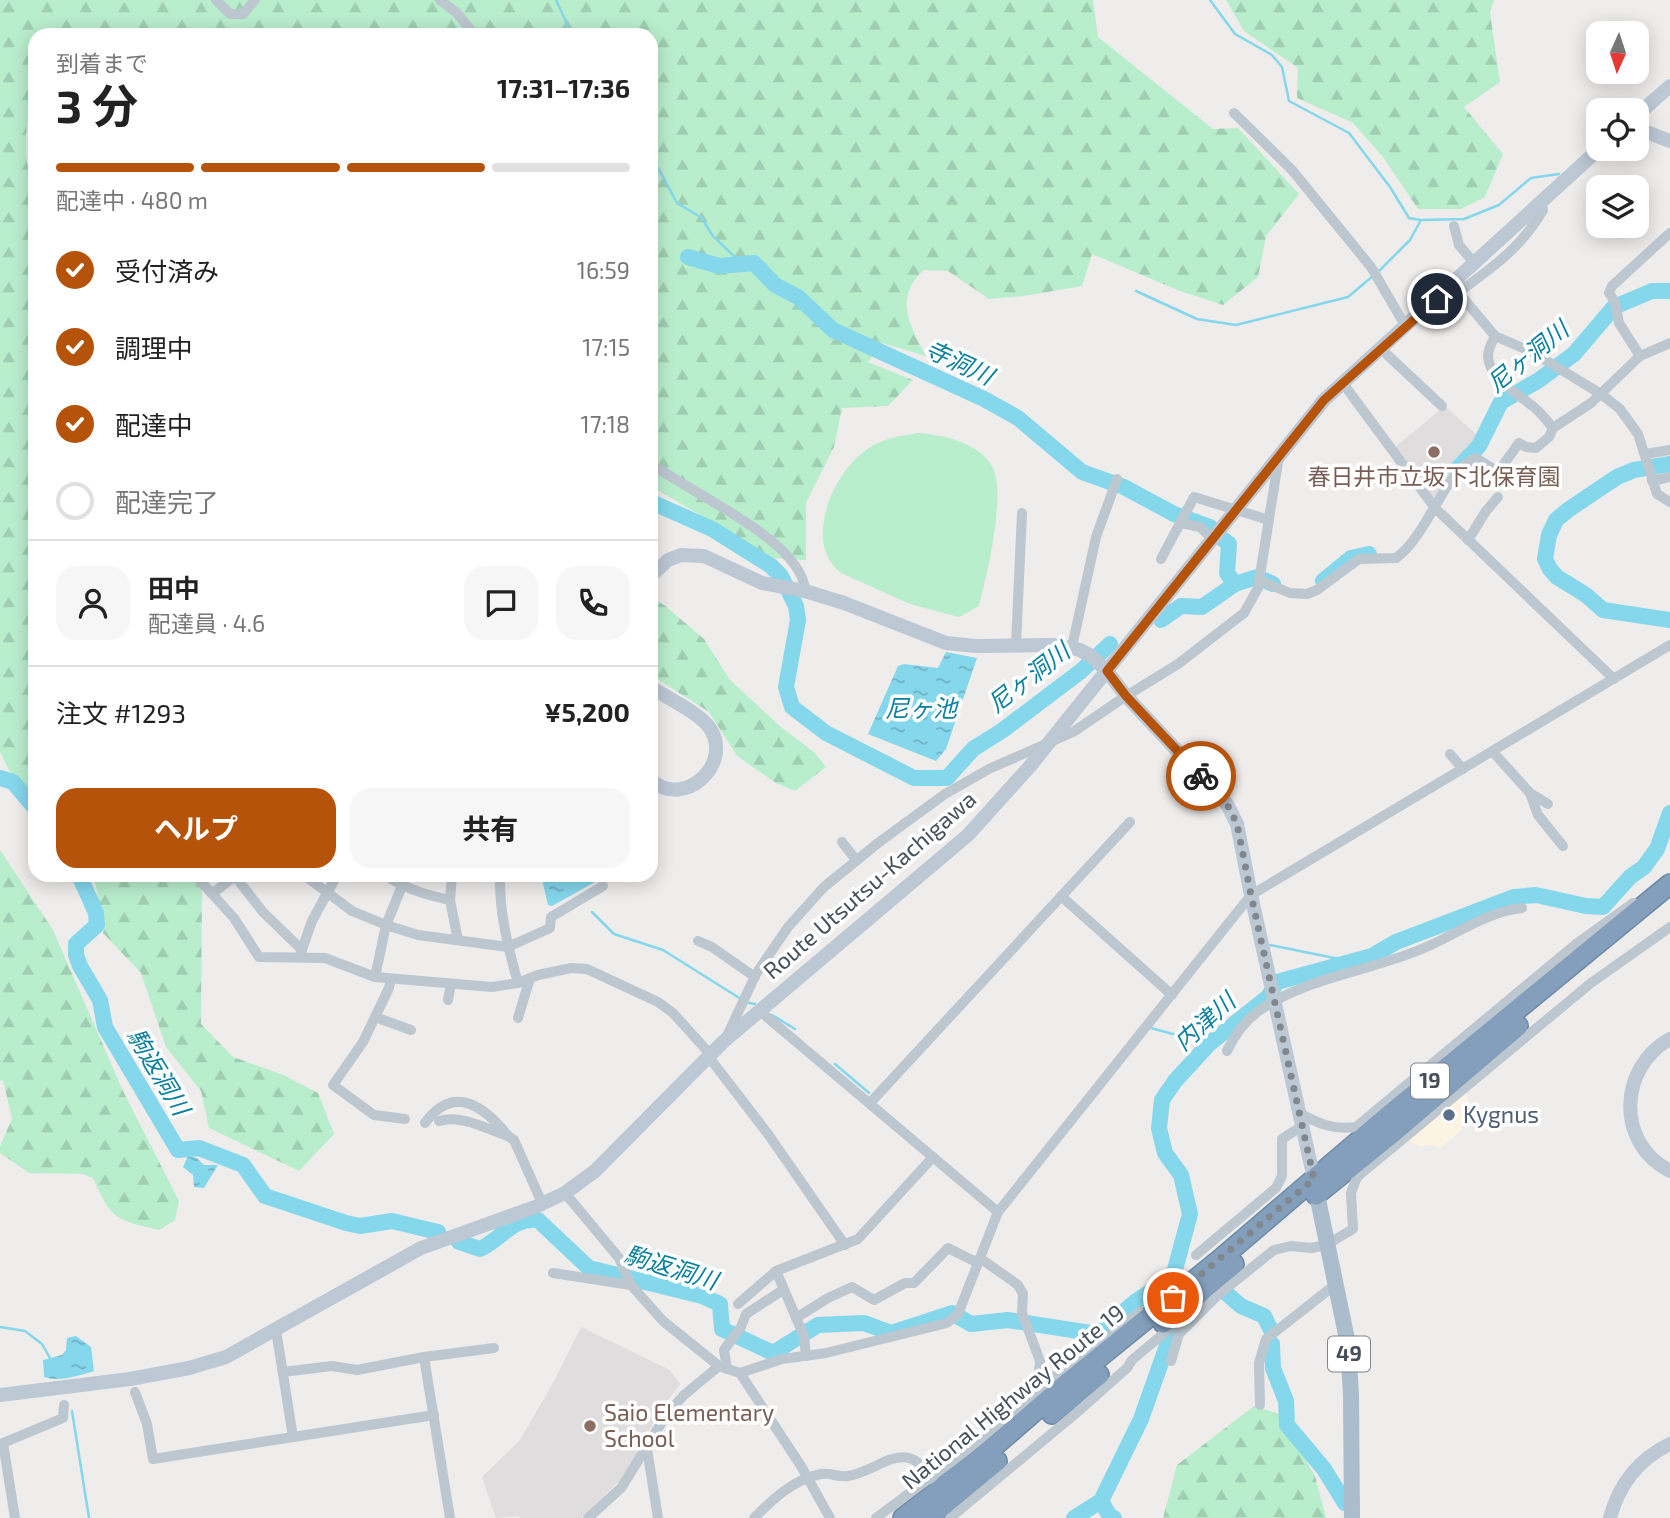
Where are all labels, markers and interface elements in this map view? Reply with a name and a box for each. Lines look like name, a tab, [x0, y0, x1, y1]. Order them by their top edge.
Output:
north arrow	[1586, 21, 1648, 84]
map controls	[1586, 21, 1649, 238]
text: 到着まで	[56, 49, 148, 77]
text: 17:31–17:36	[497, 72, 630, 103]
text: 3 分	[56, 77, 138, 132]
button: locate	[1586, 98, 1649, 161]
button: layers	[1586, 175, 1649, 238]
text: 配達中 · 480 m	[56, 186, 208, 214]
icon: check	[56, 251, 94, 289]
text: 受付済み	[115, 255, 219, 286]
text: 16:59	[577, 256, 630, 284]
pin	[1407, 269, 1467, 329]
icon: home	[1418, 280, 1456, 318]
water label: 尼ヶ洞川	[1481, 312, 1576, 397]
icon: check	[56, 328, 94, 366]
text: 調理中	[115, 332, 193, 363]
text: 17:15	[582, 333, 630, 361]
water label: 寺洞川	[921, 333, 1001, 391]
icon: check	[56, 405, 94, 443]
text: 配達中	[115, 409, 193, 440]
text: 17:18	[581, 410, 630, 438]
marker: 春日井市立坂下北保育園	[1426, 444, 1442, 460]
place label: 春日井市立坂下北保育園	[1308, 462, 1561, 490]
text: 配達完了	[115, 486, 219, 517]
button: person	[56, 566, 130, 640]
button: chat	[464, 566, 538, 640]
button: phone	[556, 566, 630, 640]
text: 田中	[148, 572, 200, 603]
text: 配達員 · 4.6	[148, 609, 265, 637]
water label: 尼ヶ洞川	[981, 634, 1077, 718]
water label: 尼ヶ池	[885, 693, 959, 722]
text: ¥5,200	[544, 696, 630, 727]
text: 注文 #1293	[56, 697, 186, 728]
courier	[1166, 741, 1236, 811]
icon: bike	[1182, 757, 1220, 795]
street label: Route Utsutsu-Kachigawa	[757, 784, 981, 984]
button: ヘルプ	[56, 788, 336, 868]
button: 共有	[350, 788, 630, 868]
water label: 内津川	[1168, 984, 1243, 1056]
water label: 駒返洞川	[122, 1023, 198, 1122]
road number: 19	[1411, 1064, 1449, 1098]
place label: Kygnus	[1463, 1100, 1539, 1128]
marker: Kygnus	[1441, 1107, 1457, 1123]
water label: 駒返洞川	[621, 1239, 724, 1295]
pin	[1143, 1268, 1203, 1328]
icon: bag	[1154, 1279, 1192, 1317]
street label: National Highway Route 19	[895, 1298, 1129, 1495]
road number: 49	[1328, 1336, 1370, 1372]
place label: Saio Elementary School	[604, 1398, 774, 1452]
marker: Saio Elementary School	[582, 1418, 598, 1434]

